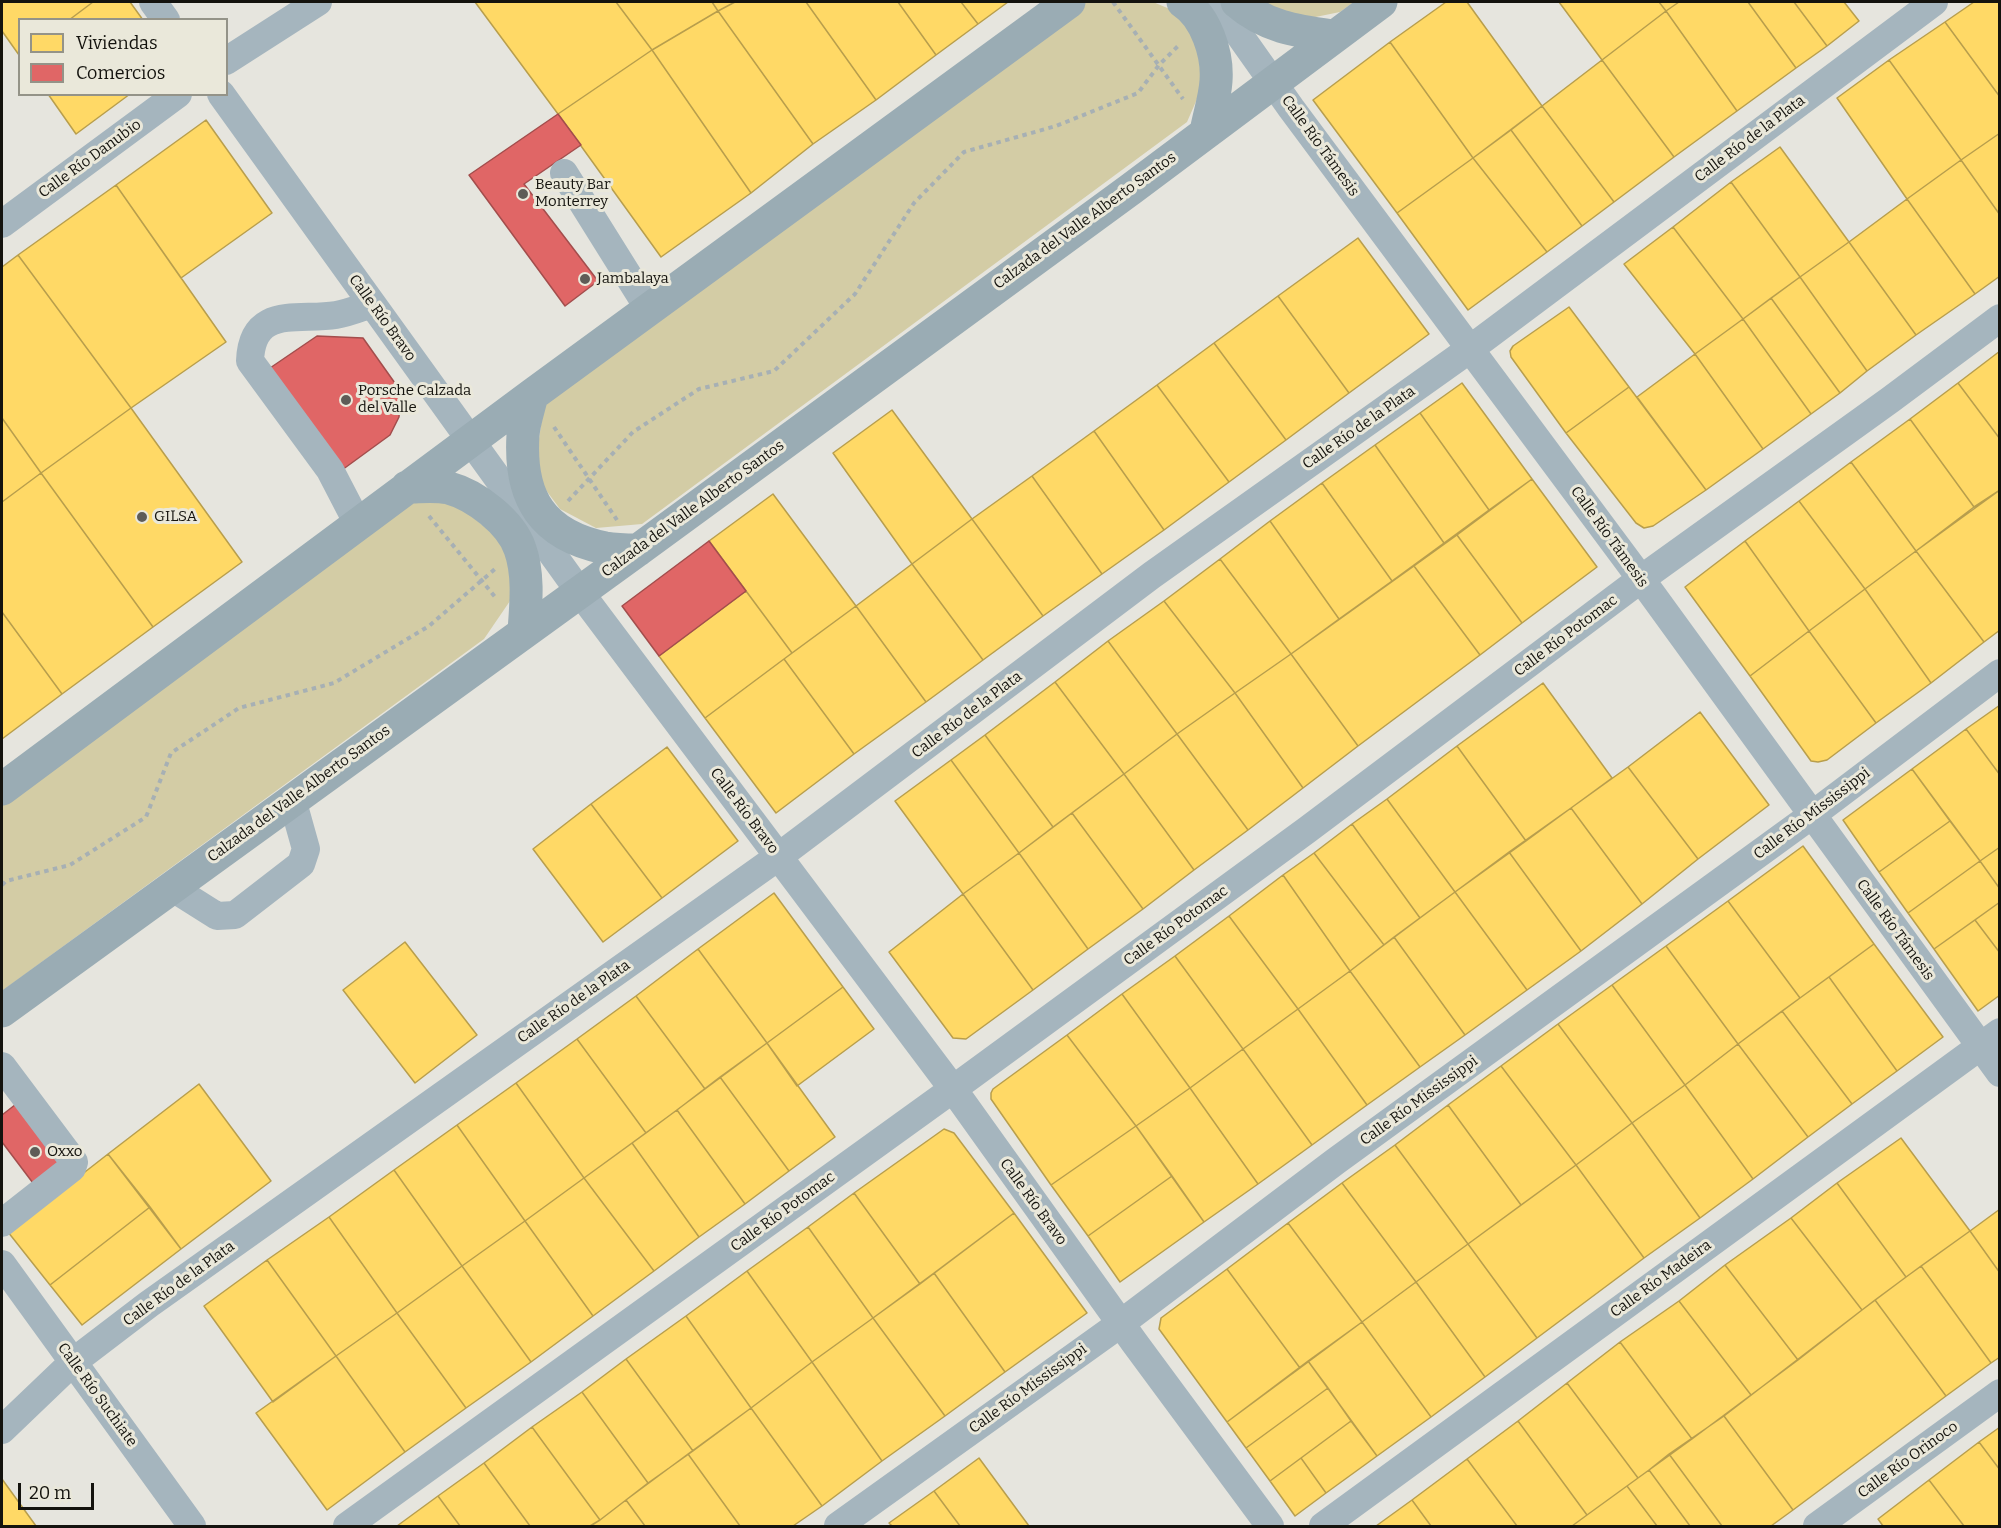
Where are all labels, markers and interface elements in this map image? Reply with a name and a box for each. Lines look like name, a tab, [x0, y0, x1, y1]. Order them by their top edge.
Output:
legend	[18, 18, 228, 96]
text: Viviendas	[76, 32, 158, 54]
text: Comercios	[76, 62, 165, 84]
street label: Calle Río Támesis	[1277, 92, 1363, 200]
street label: Calle Río de la Plata	[1691, 92, 1809, 186]
street label: Calle Río Danubio	[35, 116, 145, 202]
street label: Calzada del Valle Alberto Santos	[990, 149, 1180, 293]
place label: Beauty Bar Monterrey	[535, 176, 611, 211]
marker: Beauty Bar Monterrey	[516, 187, 530, 201]
place label: Jambalaya	[597, 270, 669, 288]
street label: Calle Río Bravo	[345, 271, 419, 365]
marker: Jambalaya	[578, 272, 592, 286]
place label: Porsche Calzada del Valle	[358, 382, 471, 417]
street label: Calle Río de la Plata	[1299, 382, 1419, 474]
marker: Porsche Calzada del Valle	[339, 393, 353, 407]
street label: Calzada del Valle Alberto Santos	[598, 437, 788, 581]
street label: Calle Río Támesis	[1566, 483, 1652, 591]
place label: GILSA	[154, 508, 197, 526]
marker: GILSA	[135, 510, 149, 524]
street label: Calle Río Potomac	[1511, 591, 1621, 681]
street label: Calle Río de la Plata	[908, 668, 1026, 762]
street label: Calzada del Valle Alberto Santos	[204, 722, 394, 866]
street label: Calle Río Mississippi	[1750, 764, 1874, 864]
street label: Calle Río Bravo	[706, 765, 782, 857]
street label: Calle Río Támesis	[1852, 876, 1938, 984]
street label: Calle Río Potomac	[1120, 882, 1232, 970]
street label: Calle Río de la Plata	[514, 956, 634, 1048]
street label: Calle Río Mississippi	[1357, 1052, 1481, 1150]
place label: Oxxo	[47, 1143, 82, 1161]
marker: Oxxo	[28, 1145, 42, 1159]
street label: Calle Río Bravo	[996, 1155, 1070, 1249]
street label: Calle Río Potomac	[727, 1168, 839, 1256]
street label: Calle Río Madeira	[1607, 1236, 1715, 1322]
street label: Calle Río de la Plata	[120, 1238, 238, 1330]
street label: Calle Río Suchiate	[53, 1340, 141, 1450]
street label: Calle Río Mississippi	[966, 1340, 1090, 1438]
street label: Calle Río Orinoco	[1855, 1418, 1961, 1502]
scale bar	[21, 1471, 98, 1509]
text: 20 m	[29, 1482, 71, 1504]

